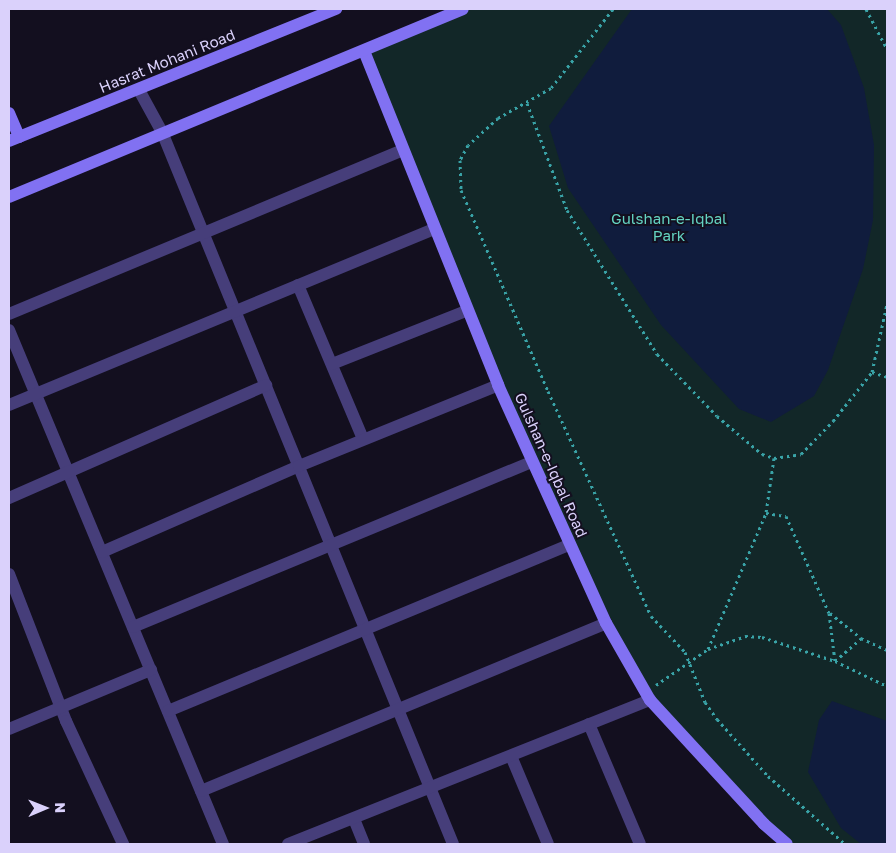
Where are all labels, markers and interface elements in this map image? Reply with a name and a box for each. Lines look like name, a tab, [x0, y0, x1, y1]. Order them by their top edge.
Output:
street label: Hasrat Mohani Road	[96, 26, 238, 96]
park label: Gulshan-e-Iqbal Park	[611, 209, 727, 244]
street label: Gulshan-e-Iqbal Road	[511, 390, 591, 540]
north arrow	[20, 783, 70, 833]
text: N	[52, 802, 69, 813]

